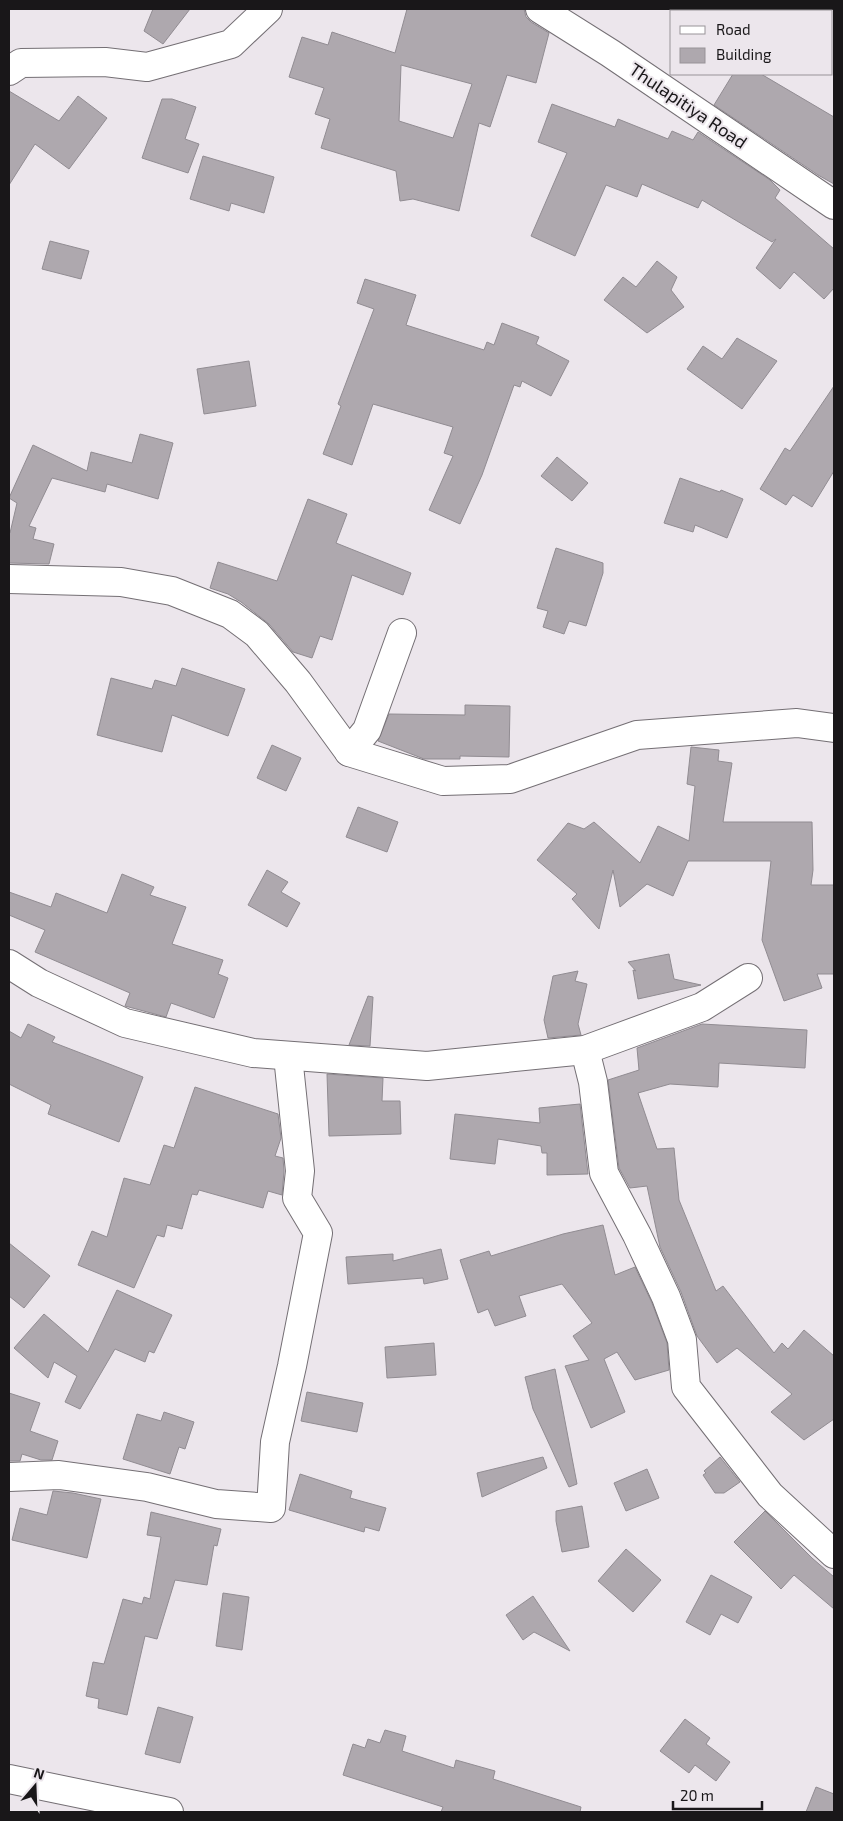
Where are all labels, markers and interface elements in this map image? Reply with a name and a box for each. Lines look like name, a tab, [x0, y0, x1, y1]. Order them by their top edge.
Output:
legend	[670, 10, 833, 75]
text: Road	[716, 20, 751, 38]
text: Building	[716, 45, 772, 63]
street label: Thulapitiya Road	[625, 58, 752, 153]
north arrow	[10, 1761, 60, 1811]
text: N	[32, 1764, 47, 1783]
scale bar	[673, 1778, 762, 1810]
text: 20 m	[680, 1786, 714, 1804]

